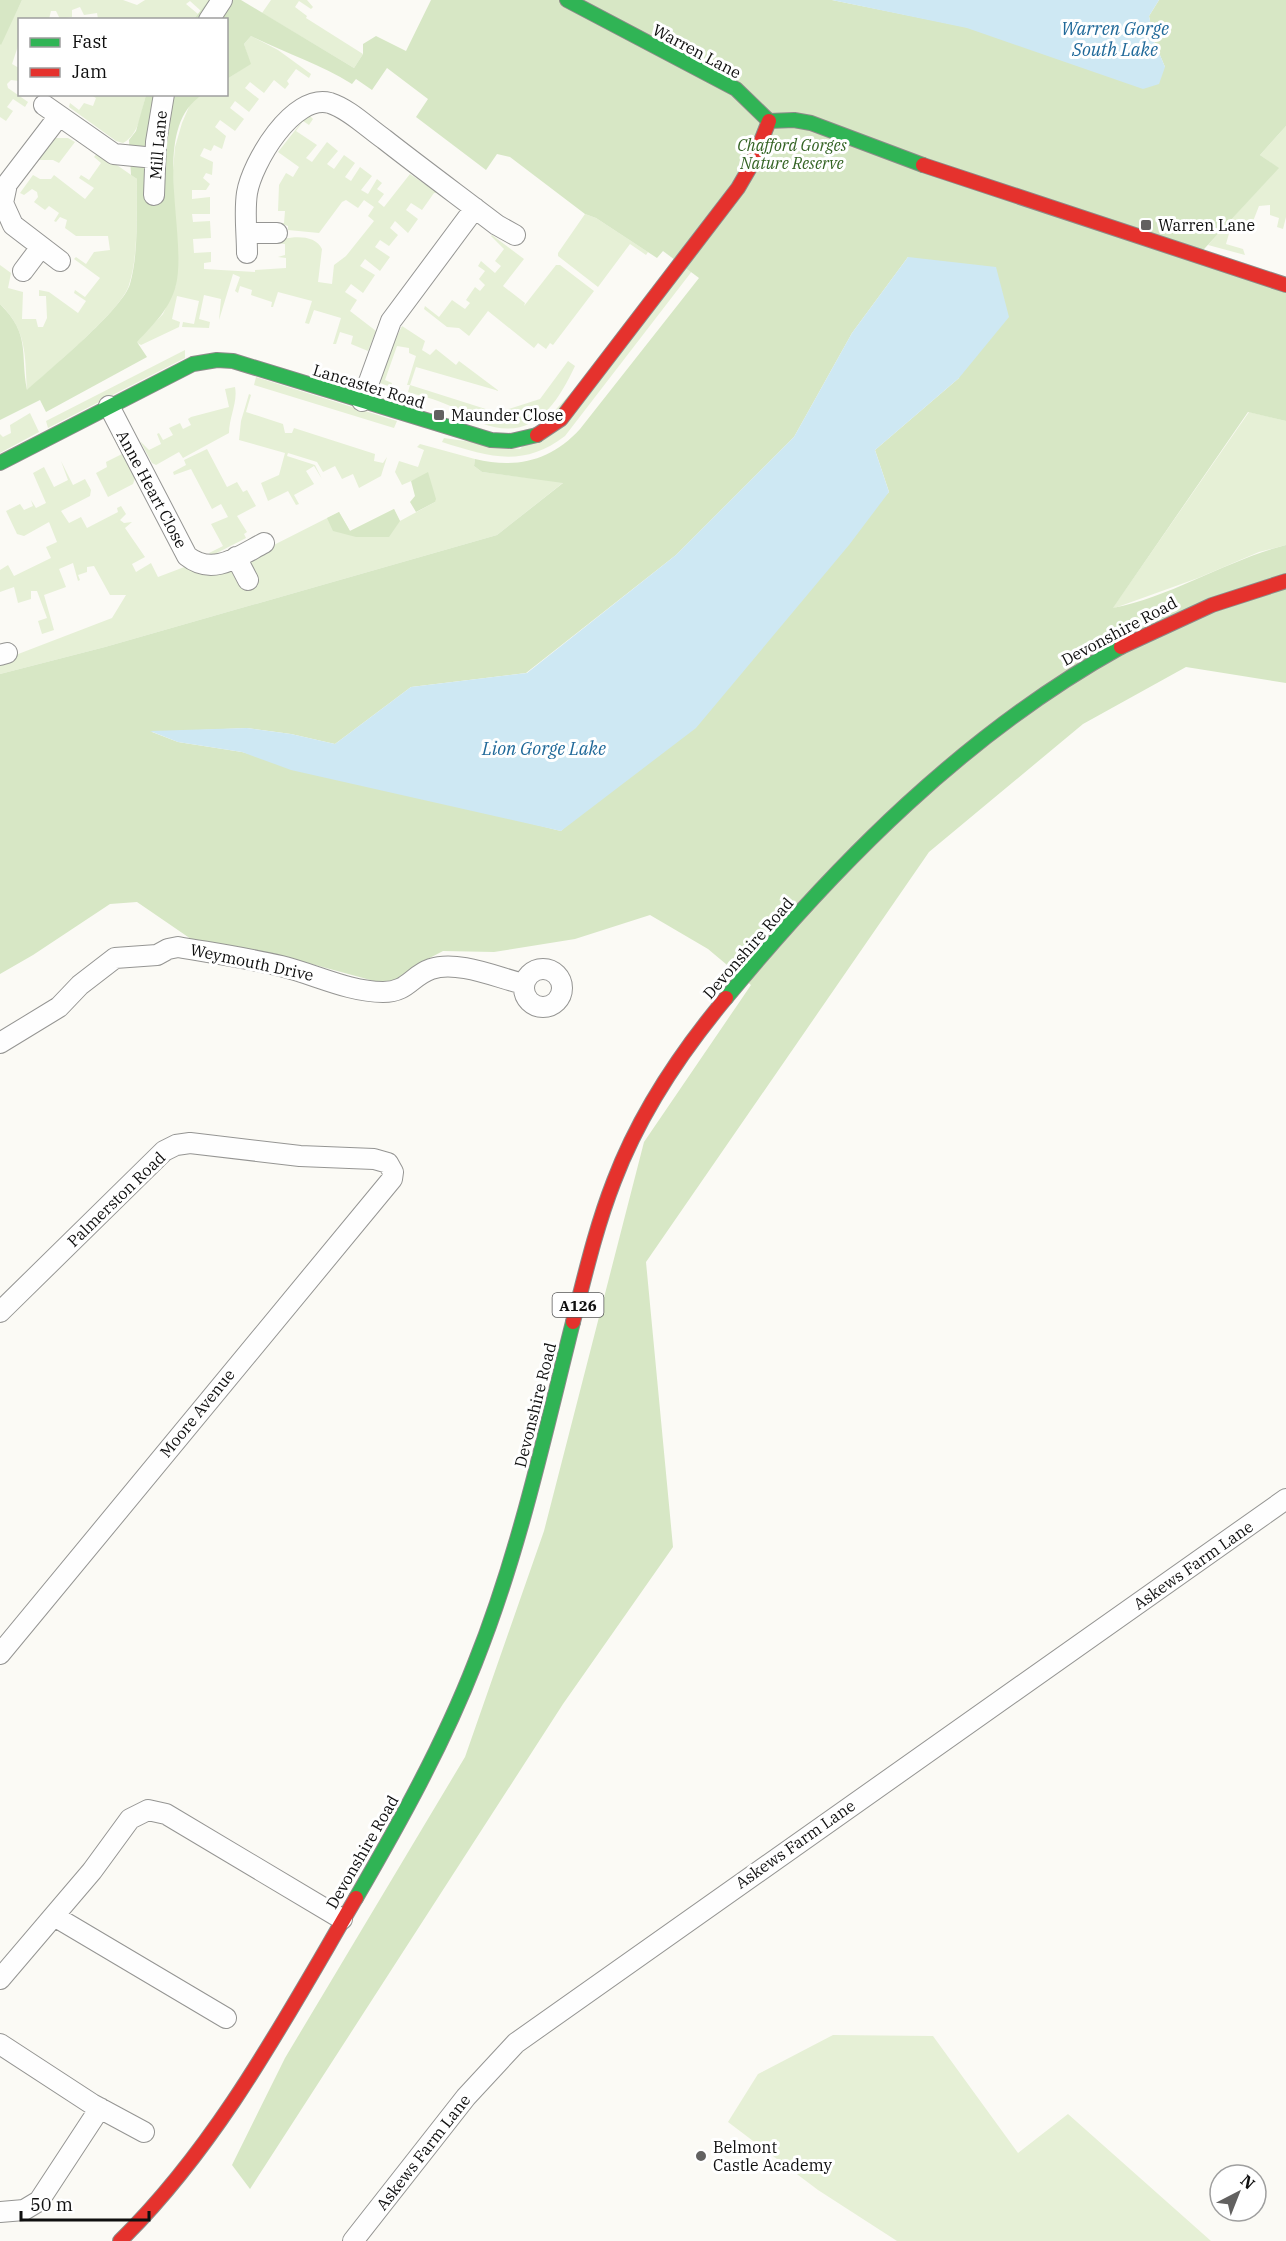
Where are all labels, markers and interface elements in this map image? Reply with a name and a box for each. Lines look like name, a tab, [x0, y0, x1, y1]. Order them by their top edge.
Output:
water label: Warren Gorge South Lake	[1061, 17, 1169, 61]
legend	[18, 18, 228, 96]
street label: Warren Lane	[649, 19, 745, 83]
text: Fast	[72, 30, 107, 53]
text: Jam	[72, 60, 107, 83]
street label: Mill Lane	[145, 110, 171, 180]
park label: Chafford Gorges Nature Reserve	[737, 135, 847, 173]
place label: Warren Lane	[1158, 215, 1255, 235]
marker: Warren Lane	[1139, 218, 1153, 232]
street label: Lancaster Road	[310, 359, 428, 413]
place label: Maunder Close	[451, 405, 563, 425]
marker: Maunder Close	[432, 408, 446, 422]
street label: Anne Heart Close	[112, 426, 192, 552]
street label: Devonshire Road	[1058, 592, 1180, 670]
water label: Lion Gorge Lake	[481, 737, 606, 760]
street label: Devonshire Road	[699, 893, 798, 1003]
street label: Weymouth Drive	[188, 939, 316, 985]
street label: Palmerston Road	[63, 1147, 169, 1251]
road number: A126	[552, 1293, 604, 1317]
street label: Devonshire Road	[510, 1340, 560, 1469]
street label: Moore Avenue	[155, 1365, 239, 1461]
street label: Askews Farm Lane	[1129, 1516, 1257, 1614]
street label: Devonshire Road	[321, 1791, 403, 1912]
street label: Askews Farm Lane	[731, 1795, 859, 1893]
street label: Askews Farm Lane	[372, 2090, 474, 2214]
place label: Belmont Castle Academy	[713, 2137, 833, 2175]
marker: Belmont Castle Academy	[694, 2149, 708, 2163]
north arrow	[1208, 2163, 1268, 2223]
text: N	[1237, 2170, 1259, 2194]
scale bar	[21, 2184, 148, 2222]
text: 50 m	[30, 2193, 73, 2216]

